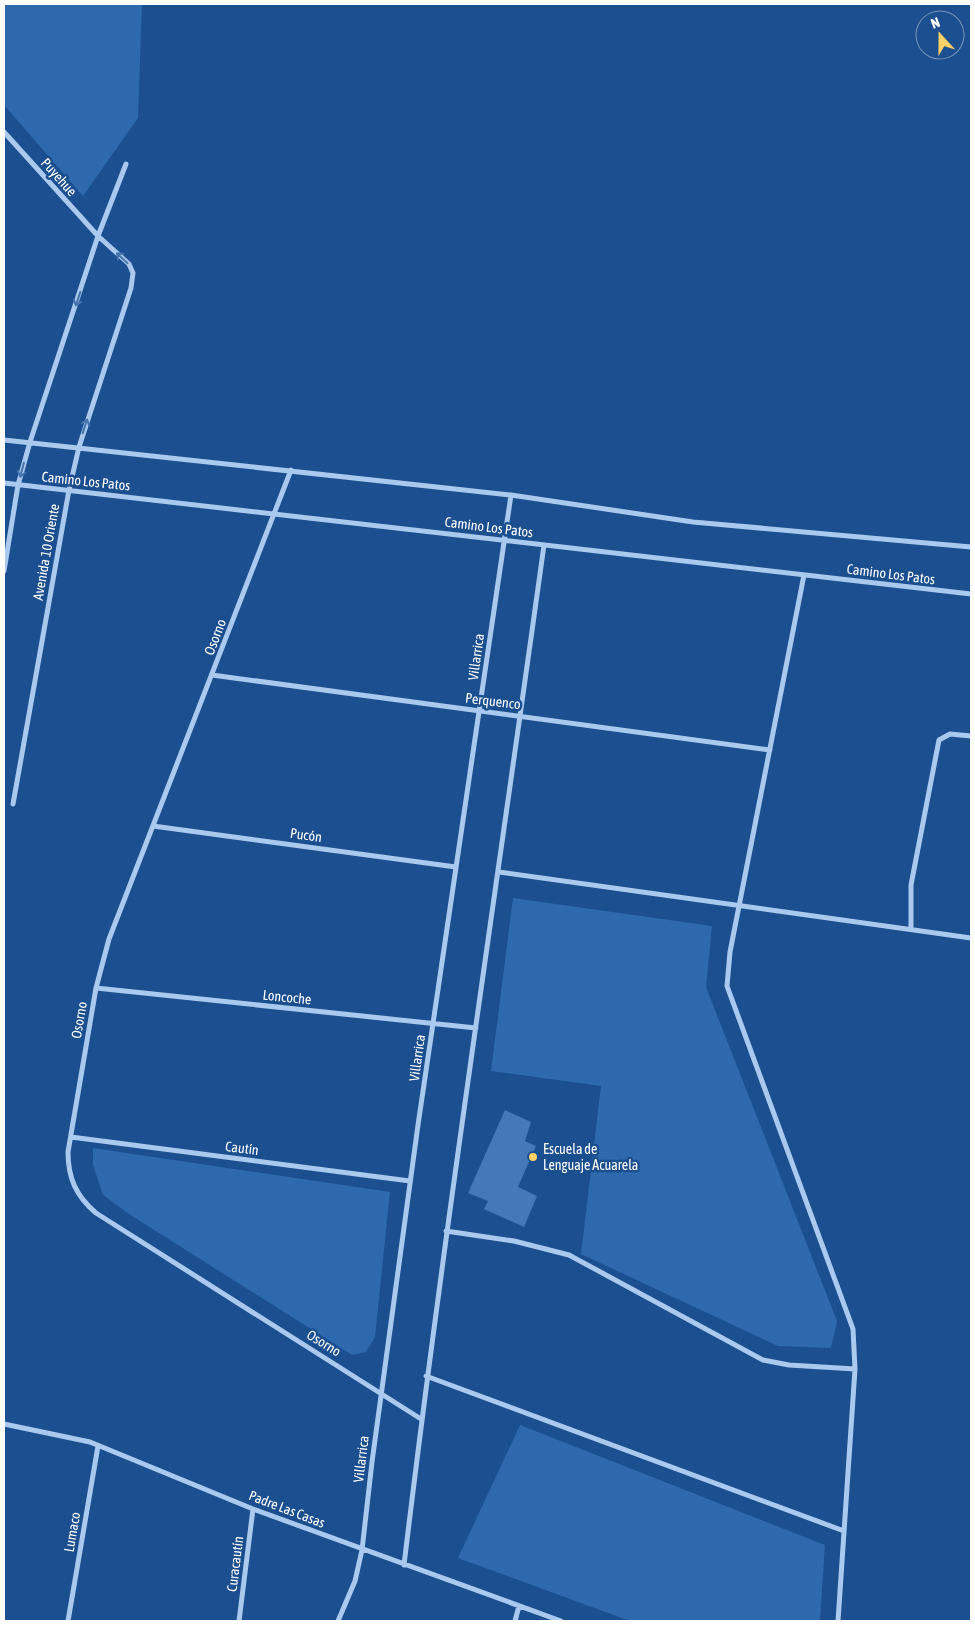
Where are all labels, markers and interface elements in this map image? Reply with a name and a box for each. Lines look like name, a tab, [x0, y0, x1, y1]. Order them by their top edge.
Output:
north arrow	[915, 10, 965, 60]
text: N	[929, 14, 942, 32]
street label: Puyehue	[38, 155, 80, 199]
one-way arrow	[116, 252, 129, 264]
one-way arrow	[72, 291, 82, 307]
one-way arrow	[81, 419, 91, 435]
one-way arrow	[17, 462, 26, 478]
street label: Camino Los Patos	[41, 468, 131, 494]
street label: Avenida 10 Oriente	[30, 502, 62, 602]
street label: Camino Los Patos	[444, 514, 534, 540]
street label: Camino Los Patos	[846, 561, 936, 587]
street label: Osorno	[201, 617, 229, 657]
street label: Villarrica	[465, 633, 487, 681]
street label: Perquenco	[464, 690, 522, 712]
street label: Pucón	[289, 825, 323, 845]
street label: Loncoche	[262, 986, 312, 1008]
street label: Osorno	[68, 1000, 90, 1040]
street label: Villarrica	[406, 1034, 428, 1082]
street label: Cautín	[224, 1138, 260, 1158]
place label: Escuela de Lenguaje Acuarela	[543, 1141, 638, 1173]
marker: Escuela de Lenguaje Acuarela	[527, 1151, 539, 1163]
street label: Osorno	[304, 1326, 344, 1360]
street label: Villarrica	[350, 1435, 372, 1483]
street label: Padre Las Casas	[247, 1487, 327, 1531]
street label: Lumaco	[61, 1511, 83, 1553]
street label: Curacautín	[224, 1535, 246, 1593]

